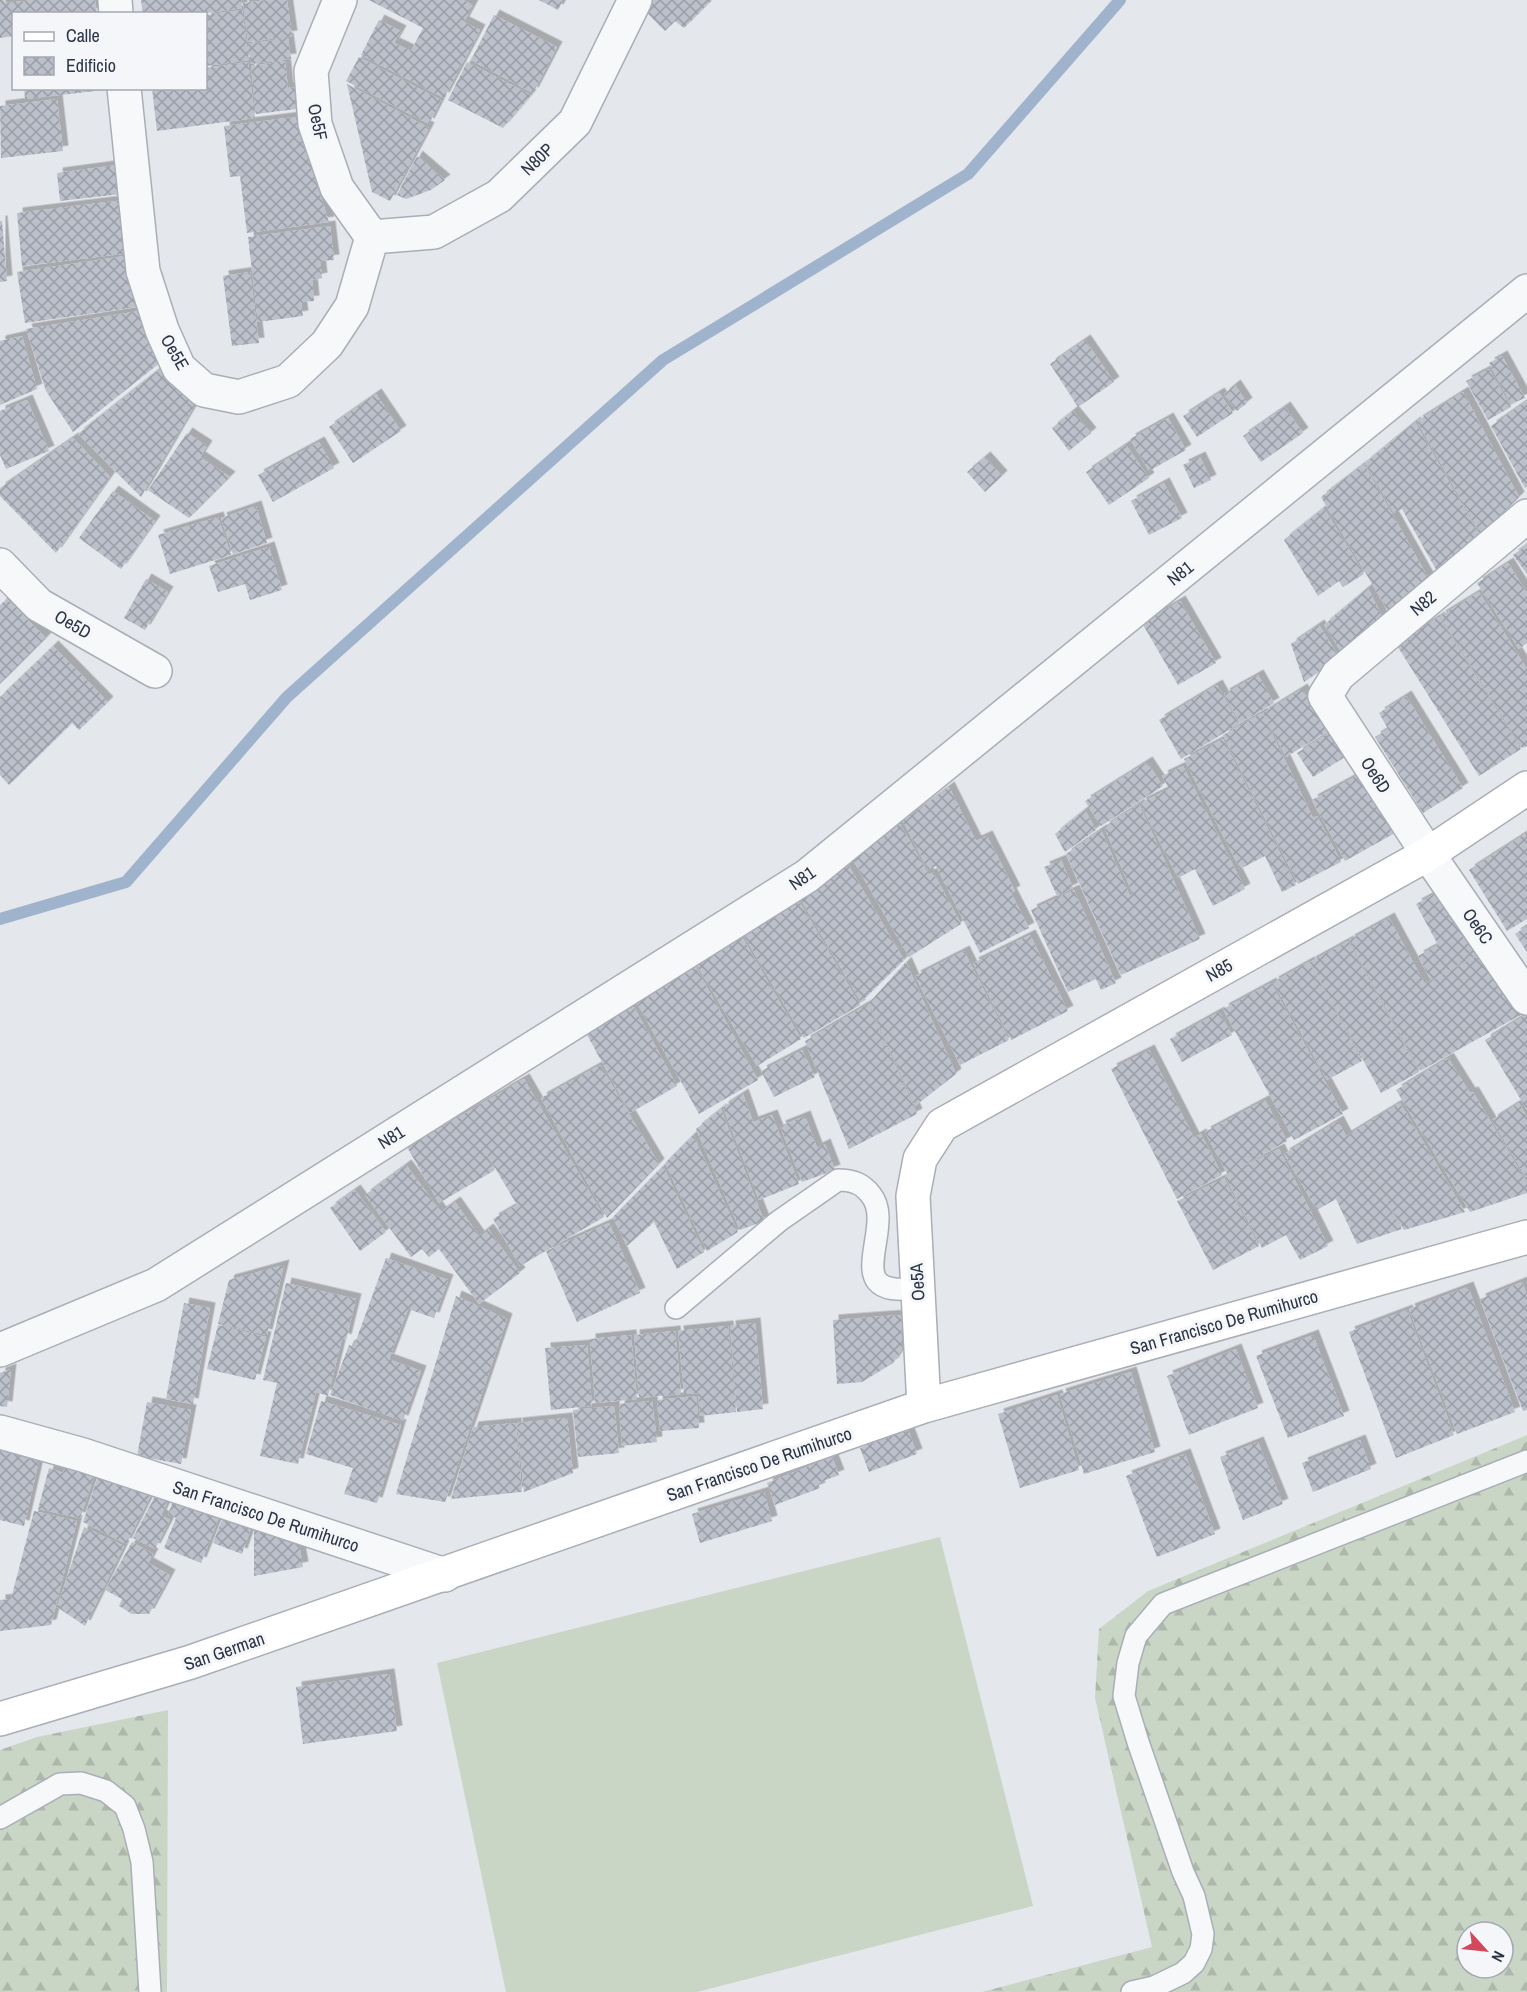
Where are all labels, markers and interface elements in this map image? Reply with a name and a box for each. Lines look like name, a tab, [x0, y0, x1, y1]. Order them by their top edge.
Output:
legend	[12, 12, 207, 90]
text: Calle	[66, 23, 100, 48]
text: Edificio	[66, 53, 116, 78]
street label: Oe5F	[302, 101, 334, 143]
street label: N80P	[515, 137, 559, 181]
street label: Oe5E	[155, 329, 195, 375]
street label: N81	[1162, 554, 1199, 591]
street label: N82	[1405, 585, 1441, 621]
street label: Oe5D	[50, 604, 96, 644]
street label: Oe6D	[1355, 752, 1397, 798]
street label: N81	[784, 860, 821, 896]
street label: Oe6C	[1457, 903, 1499, 949]
street label: N85	[1201, 953, 1237, 987]
street label: N81	[373, 1119, 410, 1155]
street label: Oe5A	[904, 1262, 930, 1302]
street label: San Francisco De Rumihurco	[1127, 1283, 1321, 1361]
street label: San Francisco De Rumihurco	[663, 1421, 855, 1507]
street label: San Francisco De Rumihurco	[170, 1474, 362, 1558]
street label: San German	[180, 1626, 268, 1676]
north arrow	[1455, 1920, 1515, 1980]
text: N	[1486, 1948, 1510, 1966]

